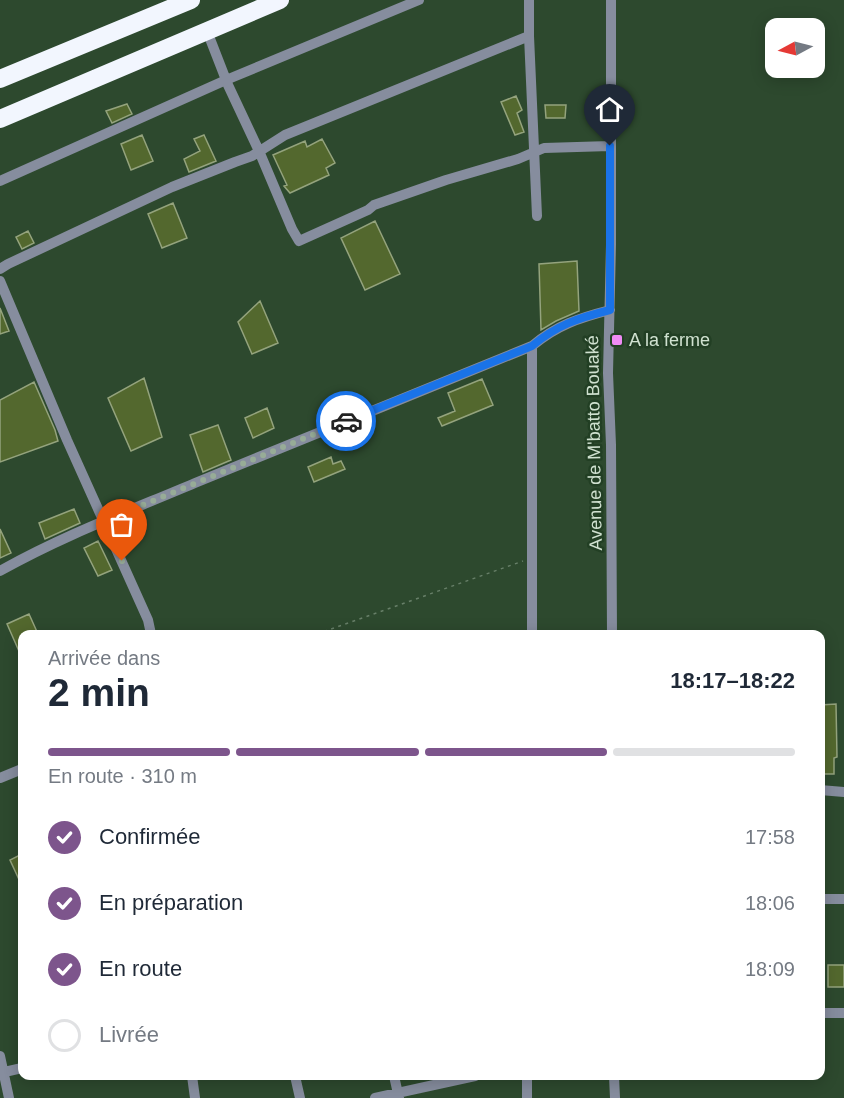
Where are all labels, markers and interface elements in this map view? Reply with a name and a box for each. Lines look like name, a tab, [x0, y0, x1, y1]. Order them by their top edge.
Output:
north arrow	[765, 18, 825, 78]
map controls	[765, 18, 825, 78]
pin	[584, 84, 635, 146]
icon: home	[593, 93, 626, 126]
place label: A la ferme	[629, 330, 710, 350]
marker: A la ferme	[610, 333, 624, 347]
street label: Avenue de M'batto Bouaké	[582, 335, 606, 551]
courier	[316, 391, 376, 451]
icon: car	[330, 405, 363, 438]
pin	[96, 499, 147, 561]
icon: bag	[105, 508, 138, 541]
text: Arrivée dans	[48, 647, 160, 669]
text: 18:17–18:22	[670, 668, 795, 693]
text: 2 min	[48, 671, 150, 714]
text: En route · 310 m	[48, 765, 197, 787]
icon: check	[48, 821, 81, 854]
text: Confirmée	[99, 824, 200, 849]
text: 17:58	[745, 826, 795, 848]
icon: check	[48, 887, 81, 920]
text: En préparation	[99, 890, 243, 915]
text: 18:06	[745, 892, 795, 914]
icon: check	[48, 953, 81, 986]
text: En route	[99, 956, 182, 981]
text: 18:09	[745, 958, 795, 980]
text: Livrée	[99, 1022, 159, 1047]

